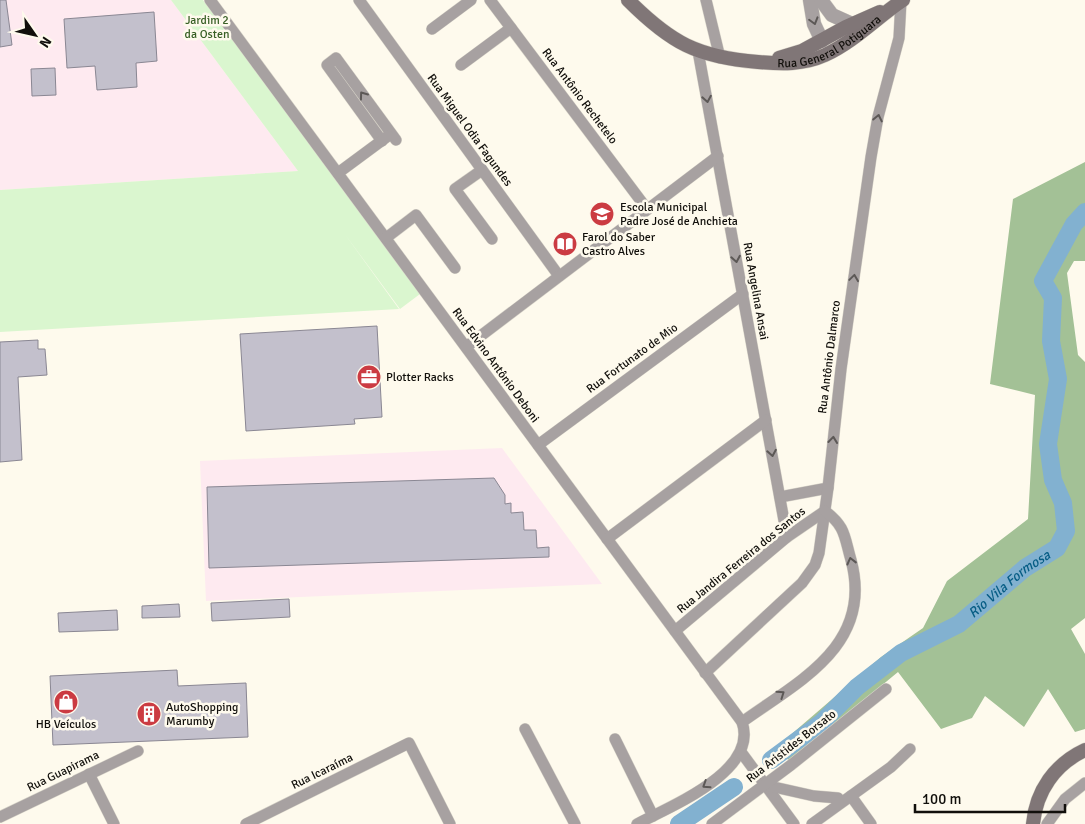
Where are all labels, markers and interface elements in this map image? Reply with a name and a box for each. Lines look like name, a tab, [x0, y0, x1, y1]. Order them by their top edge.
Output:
north arrow	[10, 10, 60, 60]
street label: Rua General Potiguara	[777, 12, 884, 71]
park label: Jardim 2 da Osten	[185, 13, 229, 42]
one-way arrow	[808, 16, 818, 25]
text: N	[36, 33, 55, 51]
street label: Rua Antônio Rechetelo	[539, 45, 621, 147]
street label: Rua Miguel Odia Fagundes	[424, 71, 515, 189]
one-way arrow	[360, 91, 369, 100]
one-way arrow	[702, 94, 712, 103]
one-way arrow	[873, 113, 883, 122]
place label: Escola Municipal Padre José de Anchieta	[620, 200, 738, 229]
school or university icon: Escola Municipal Padre José de Anchieta	[589, 201, 615, 227]
place label: Farol do Saber Castro Alves	[582, 230, 656, 259]
library icon: Farol do Saber Castro Alves	[552, 231, 578, 257]
street label: Rua Angelina Ansai	[740, 241, 771, 341]
one-way arrow	[731, 254, 741, 263]
one-way arrow	[848, 274, 858, 283]
street label: Rua Antônio Dalmarco	[815, 300, 844, 415]
street label: Rua Edvino Antônio Deboni	[449, 305, 542, 426]
street label: Rua Fortunato de Mio	[584, 320, 681, 397]
office icon: Plotter Racks	[356, 364, 382, 390]
place label: Plotter Racks	[386, 370, 454, 385]
one-way arrow	[827, 435, 838, 443]
one-way arrow	[766, 448, 776, 457]
street label: Rua Jandira Ferreira dos Santos	[674, 504, 809, 617]
water label: Rio Vila Formosa	[965, 546, 1054, 621]
one-way arrow	[846, 557, 857, 566]
shop icon: HB Veículos	[53, 689, 79, 715]
one-way arrow	[775, 691, 785, 700]
place label: AutoShopping Marumby	[166, 700, 238, 729]
building icon: AutoShopping Marumby	[136, 701, 162, 727]
street label: Rua Aristides Borsato	[743, 707, 839, 786]
place label: HB Veículos	[36, 717, 96, 732]
street label: Rua Guapirama	[25, 748, 102, 795]
street label: Rua Icaraíma	[289, 750, 356, 793]
one-way arrow	[703, 779, 712, 789]
scale bar	[915, 782, 1065, 814]
text: 100 m	[922, 790, 962, 808]

